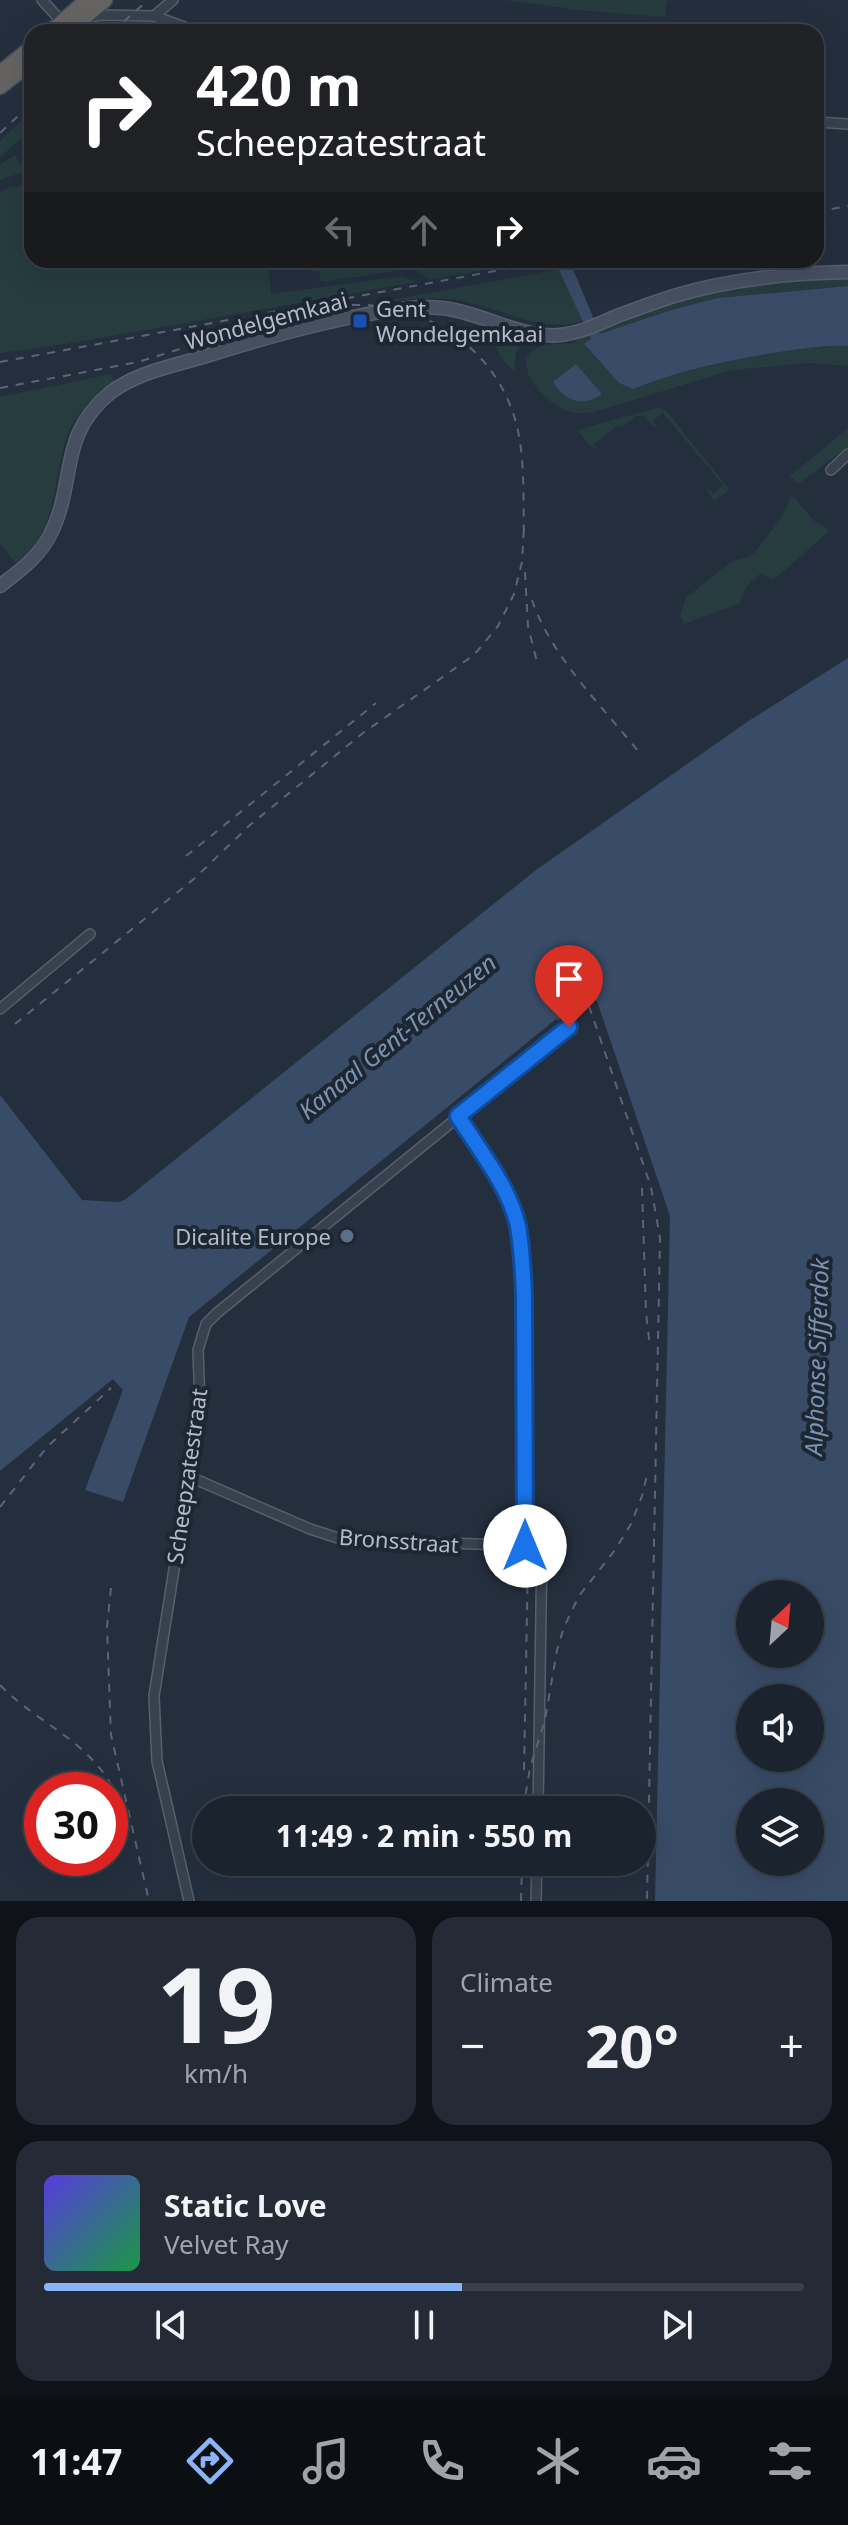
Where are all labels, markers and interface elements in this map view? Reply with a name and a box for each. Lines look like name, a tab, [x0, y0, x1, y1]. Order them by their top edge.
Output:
text: 420 m	[196, 46, 361, 122]
icon: right	[64, 56, 168, 160]
text: Scheepzatestraat	[196, 118, 486, 167]
icon: left	[318, 208, 362, 252]
icon: ahead	[402, 208, 446, 252]
icon: right	[486, 208, 530, 252]
street label: Wondelgemkaai	[181, 284, 351, 356]
place label: Gent Wondelgemkaai	[376, 293, 543, 348]
marker: Gent Wondelgemkaai	[351, 312, 369, 330]
pin	[535, 945, 603, 1027]
water label: Kanaal Gent-Terneuzen	[291, 946, 503, 1126]
icon: arrive	[547, 957, 591, 1001]
place label: Dicalite Europe	[175, 1221, 331, 1251]
marker: Dicalite Europe	[338, 1227, 356, 1245]
water label: Alphonse Sifferdok	[796, 1257, 836, 1458]
street label: Scheepzatestraat	[159, 1386, 213, 1566]
position arrow	[483, 1504, 567, 1588]
street label: Bronsstraat	[338, 1521, 460, 1559]
north arrow	[736, 1580, 824, 1668]
map controls	[736, 1580, 824, 1876]
button: sound	[736, 1684, 824, 1772]
speed limit sign: 30	[24, 1772, 128, 1876]
button: layers	[736, 1788, 824, 1876]
text: 11:49 · 2 min · 550 m	[276, 1815, 572, 1856]
text: 19	[157, 1932, 275, 2073]
text: Climate	[460, 1964, 553, 2000]
text: 20°	[585, 2004, 679, 2086]
text: −	[460, 2015, 485, 2075]
text: +	[779, 2015, 804, 2075]
text: km/h	[184, 2055, 248, 2091]
text: Static Love	[164, 2185, 327, 2226]
text: Velvet Ray	[164, 2226, 289, 2262]
icon: previous	[149, 2303, 193, 2347]
icon: pause	[402, 2303, 446, 2347]
icon: next	[655, 2303, 699, 2347]
icon: directions	[182, 2433, 238, 2489]
icon: music	[298, 2433, 354, 2489]
icon: phone	[414, 2433, 470, 2489]
icon: climate	[530, 2433, 586, 2489]
icon: car	[646, 2433, 702, 2489]
icon: filters	[762, 2433, 818, 2489]
text: 11:47	[30, 2437, 122, 2486]

